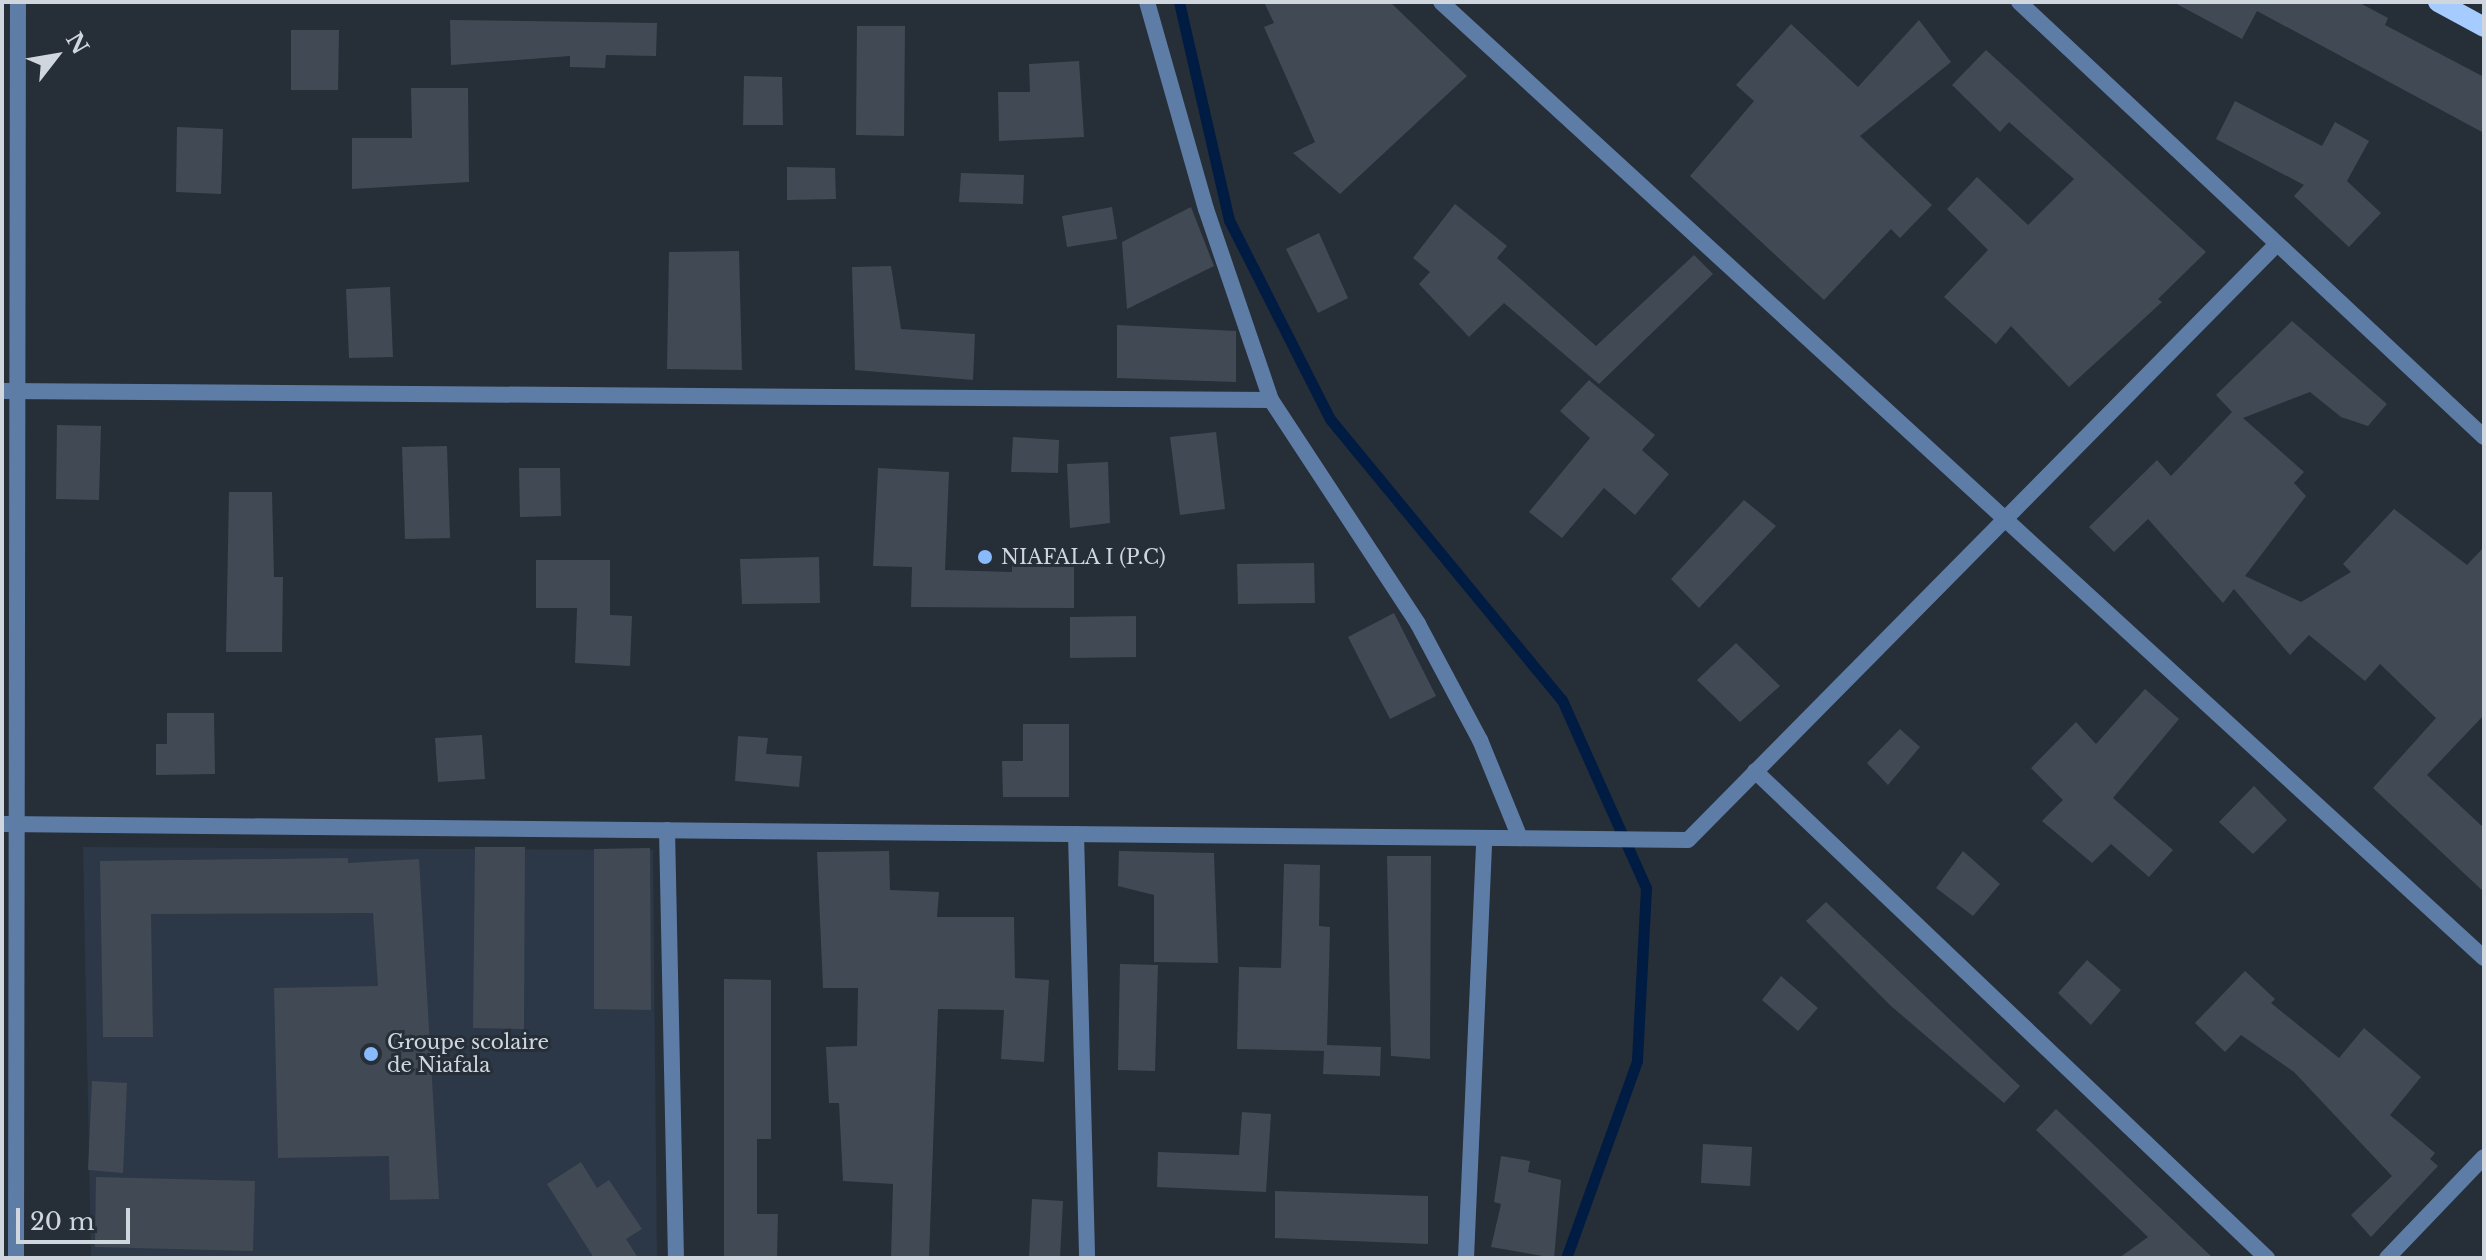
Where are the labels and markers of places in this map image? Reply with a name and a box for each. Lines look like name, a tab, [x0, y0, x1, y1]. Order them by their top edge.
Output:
place label: NIAFALA I (P.C)	[1001, 545, 1166, 569]
marker: NIAFALA I (P.C)	[976, 548, 994, 566]
place label: Groupe scolaire de Niafala	[387, 1030, 549, 1077]
marker: Groupe scolaire de Niafala	[362, 1045, 380, 1063]

